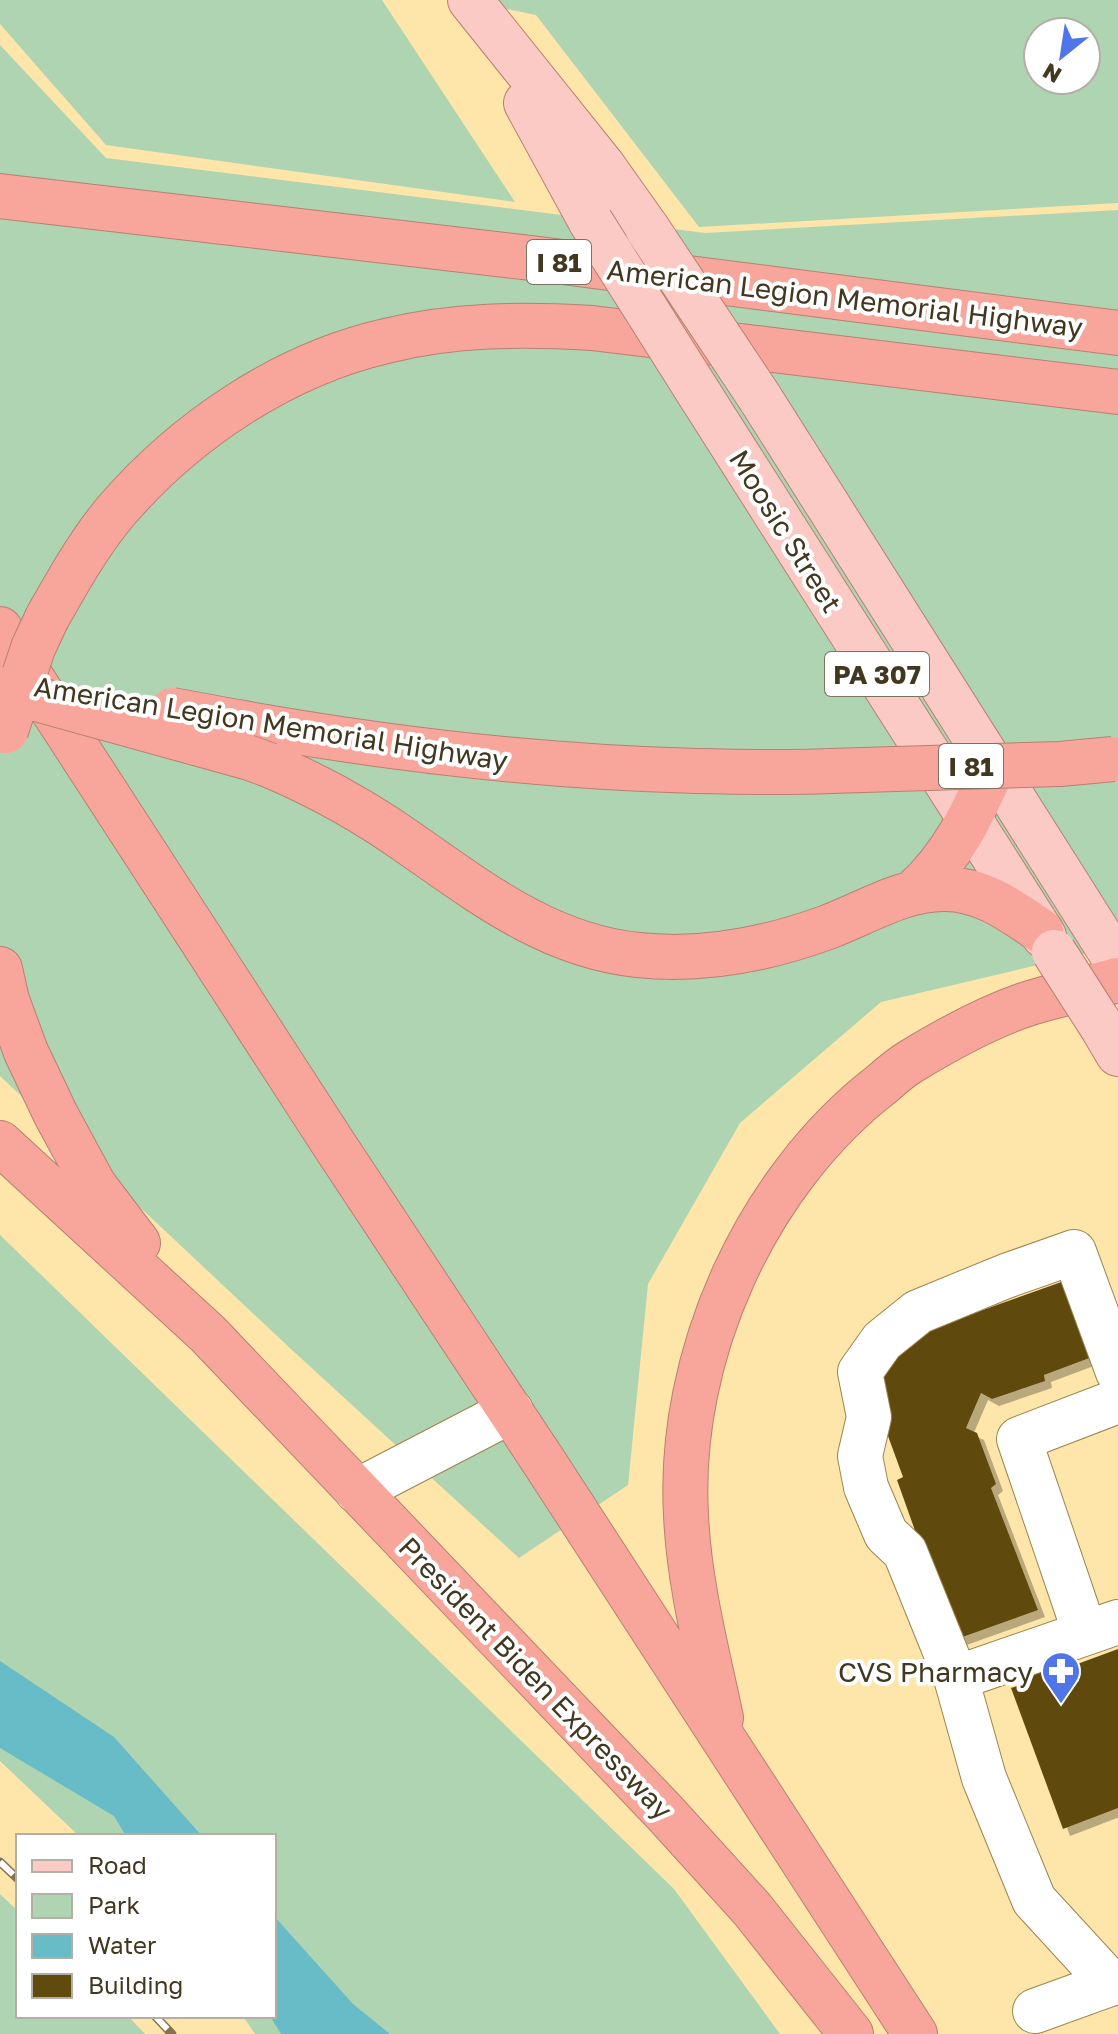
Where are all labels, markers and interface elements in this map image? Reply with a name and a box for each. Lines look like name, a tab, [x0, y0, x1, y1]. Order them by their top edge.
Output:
north arrow	[1022, 16, 1102, 96]
text: N	[1038, 58, 1066, 90]
road number: I 81	[527, 240, 591, 284]
street label: American Legion Memorial Highway	[605, 252, 1085, 344]
street label: Moosic Street	[723, 444, 849, 618]
road number: PA 307	[825, 652, 929, 696]
street label: American Legion Memorial Highway	[32, 669, 511, 777]
road number: I 81	[939, 744, 1003, 788]
street label: President Biden Expressway	[392, 1530, 680, 1826]
pharmacy icon: CVS Pharmacy	[1040, 1650, 1082, 1705]
place label: CVS Pharmacy	[838, 1655, 1033, 1688]
legend	[16, 1834, 276, 2018]
text: Road	[88, 1850, 147, 1879]
text: Park	[88, 1890, 140, 1919]
text: Water	[88, 1930, 156, 1959]
text: Building	[88, 1970, 183, 1999]

